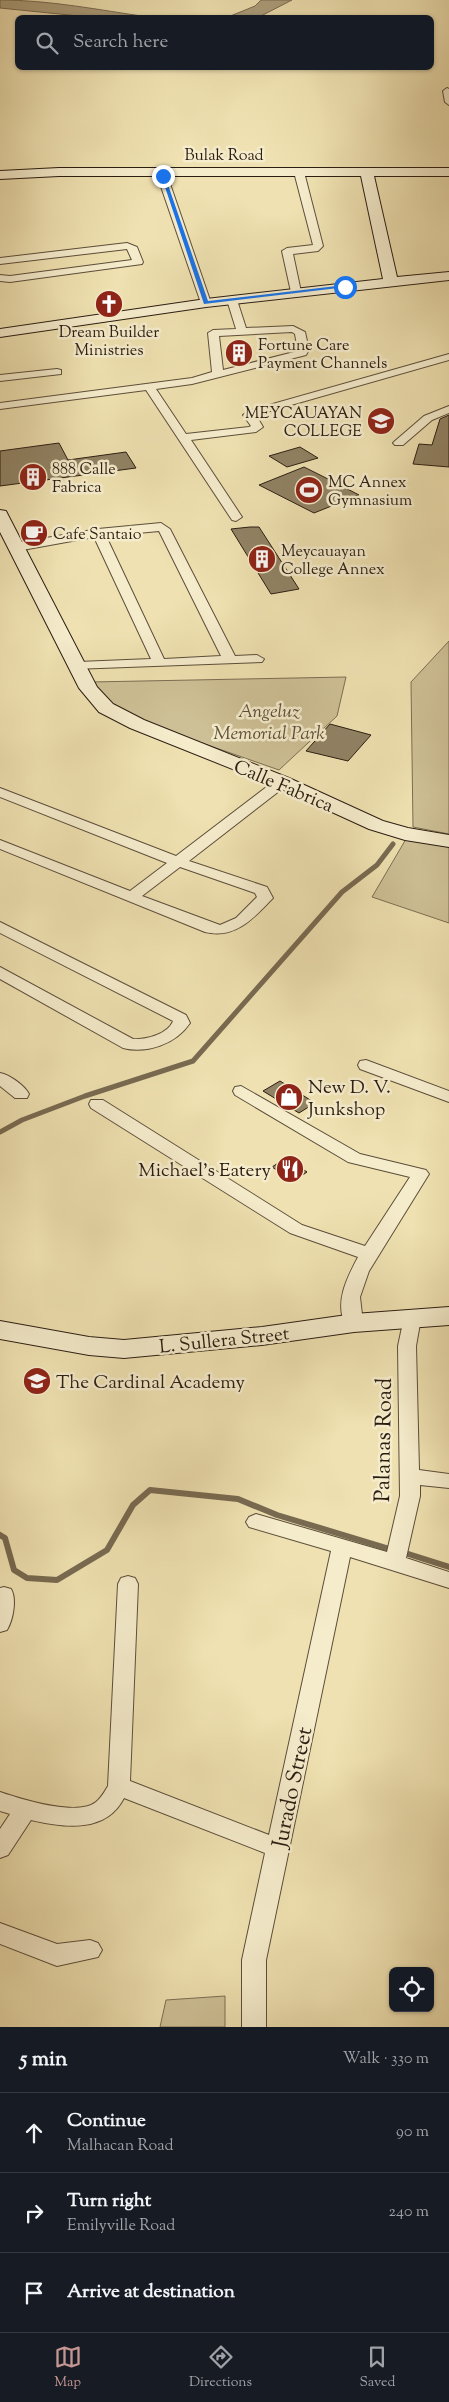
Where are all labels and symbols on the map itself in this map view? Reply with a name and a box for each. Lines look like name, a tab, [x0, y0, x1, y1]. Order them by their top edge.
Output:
street label: Bulak Road	[184, 145, 264, 168]
route end	[152, 165, 175, 188]
route start	[334, 276, 357, 299]
church icon: Dream Builder Ministries	[94, 289, 124, 319]
place label: Dream Builder Ministries	[59, 322, 159, 363]
place label: Fortune Care Payment Channels	[258, 335, 387, 376]
building icon: Fortune Care Payment Channels	[224, 338, 254, 368]
place label: MEYCAUAYAN COLLEGE	[245, 403, 362, 444]
school or university icon: MEYCAUAYAN COLLEGE	[366, 406, 396, 436]
place label: 888 Calle Fabrica	[52, 459, 116, 500]
building icon: 888 Calle Fabrica	[18, 462, 48, 492]
place label: MC Annex Gymnasium	[328, 472, 412, 513]
sports icon: MC Annex Gymnasium	[294, 475, 324, 505]
cafe icon: Cafe Santaio	[19, 518, 49, 548]
place label: Cafe Santaio	[53, 524, 142, 547]
place label: Meycauayan College Annex	[281, 541, 385, 582]
building icon: Meycauayan College Annex	[247, 544, 277, 574]
park label: Angeluz Memorial Park	[213, 699, 325, 748]
street label: Calle Fabrica	[229, 754, 337, 821]
place label: New D. V. Junkshop	[307, 1075, 391, 1124]
shop icon: New D. V. Junkshop	[274, 1082, 304, 1112]
restaurant icon: Michael's Eatery	[275, 1154, 305, 1184]
place label: Michael's Eatery	[138, 1158, 272, 1185]
street label: L. Sullera Street	[158, 1321, 291, 1362]
school or university icon: The Cardinal Academy	[22, 1366, 52, 1396]
place label: The Cardinal Academy	[56, 1370, 245, 1397]
street label: Palanas Road	[368, 1378, 402, 1503]
street label: Jurado Street	[265, 1724, 322, 1852]

